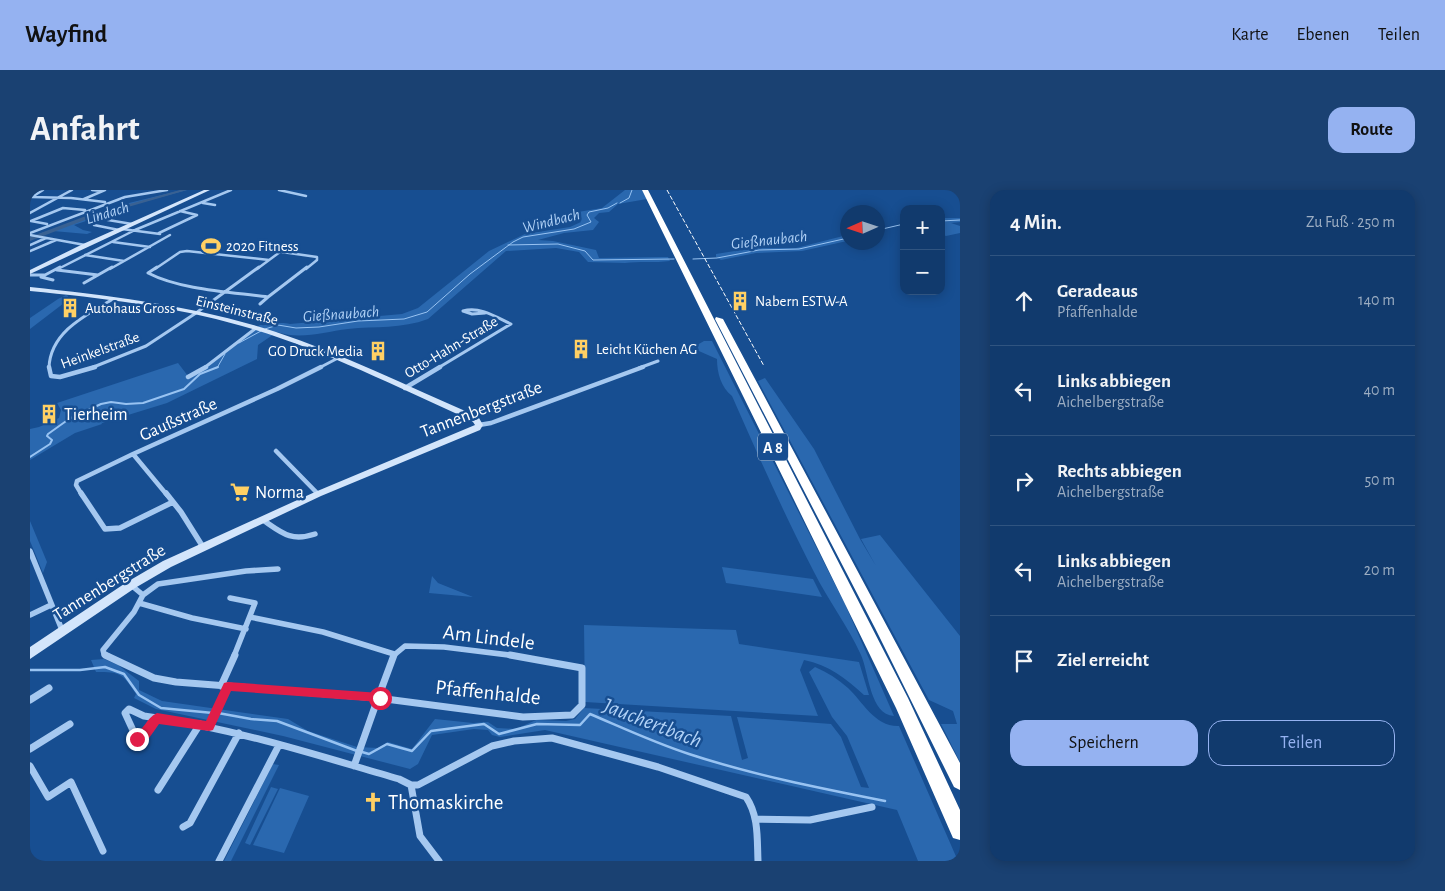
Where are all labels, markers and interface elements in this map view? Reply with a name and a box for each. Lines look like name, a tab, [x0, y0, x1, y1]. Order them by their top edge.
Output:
text: Wayfind	[25, 23, 107, 47]
text: Karte	[1231, 26, 1269, 44]
text: Ebenen	[1297, 26, 1350, 44]
text: Teilen	[1378, 26, 1420, 44]
button: Route	[1328, 107, 1415, 153]
text: Anfahrt	[30, 112, 140, 147]
water label: Lindach	[84, 199, 131, 227]
north arrow	[840, 205, 885, 250]
map controls	[900, 205, 945, 295]
button: +	[900, 205, 945, 250]
water label: Windbach	[521, 206, 582, 236]
text: 4 Min.	[1010, 212, 1062, 233]
text: Zu Fuß · 250 m	[1306, 214, 1395, 230]
water label: Gießnaubach	[730, 228, 808, 252]
sports icon: 2020 Fitness	[200, 235, 222, 257]
place label: 2020 Fitness	[226, 239, 299, 254]
button: −	[900, 250, 945, 295]
text: Geradeaus	[1057, 282, 1138, 301]
icon: ahead	[1010, 287, 1038, 315]
building icon: Nabern ESTW-A	[729, 290, 751, 312]
text: 140 m	[1358, 292, 1395, 308]
street label: Einsteinstraße	[194, 293, 280, 328]
place label: Nabern ESTW-A	[755, 294, 848, 309]
building icon: Autohaus Gross	[59, 297, 81, 319]
place label: Autohaus Gross	[85, 301, 175, 316]
water label: Gießnaubach	[302, 303, 380, 325]
text: Pfaffenhalde	[1057, 304, 1138, 320]
street label: Otto-Hahn-Straße	[402, 314, 501, 381]
street label: Heinkelstraße	[59, 329, 142, 372]
building icon: Leicht Küchen AG	[570, 338, 592, 360]
building icon: GO Druck Media	[367, 340, 389, 362]
place label: Leicht Küchen AG	[596, 342, 697, 357]
place label: GO Druck Media	[268, 344, 363, 359]
text: Links abbiegen	[1057, 372, 1171, 391]
icon: left	[1010, 377, 1038, 405]
street label: Tannenbergstraße	[418, 379, 545, 441]
text: 40 m	[1363, 382, 1395, 398]
text: Aichelbergstraße	[1057, 394, 1164, 410]
street label: Gaußstraße	[137, 395, 220, 445]
building icon: Tierheim	[38, 403, 60, 425]
place label: Tierheim	[64, 406, 128, 424]
road number: A 8	[758, 433, 788, 460]
text: Rechts abbiegen	[1057, 462, 1182, 481]
icon: right	[1010, 467, 1038, 495]
text: 50 m	[1364, 472, 1395, 488]
supermarket icon: Norma	[229, 481, 251, 503]
place label: Norma	[255, 484, 304, 502]
text: Aichelbergstraße	[1057, 484, 1164, 500]
street label: Tannenbergstraße	[50, 541, 169, 625]
text: Links abbiegen	[1057, 552, 1171, 571]
icon: left	[1010, 557, 1038, 585]
text: 20 m	[1364, 562, 1395, 578]
text: Aichelbergstraße	[1057, 574, 1164, 590]
street label: Am Lindele	[442, 621, 536, 654]
icon: arrive	[1010, 647, 1038, 675]
text: Ziel erreicht	[1057, 651, 1149, 670]
street label: Pfaffenhalde	[434, 677, 542, 708]
route start	[369, 687, 392, 710]
water label: Jauchertbach	[599, 694, 705, 752]
button: Speichern	[1010, 720, 1198, 766]
button: Teilen	[1208, 720, 1395, 766]
route end	[126, 728, 149, 751]
church icon: Thomaskirche	[362, 791, 384, 813]
place label: Thomaskirche	[388, 792, 503, 813]

